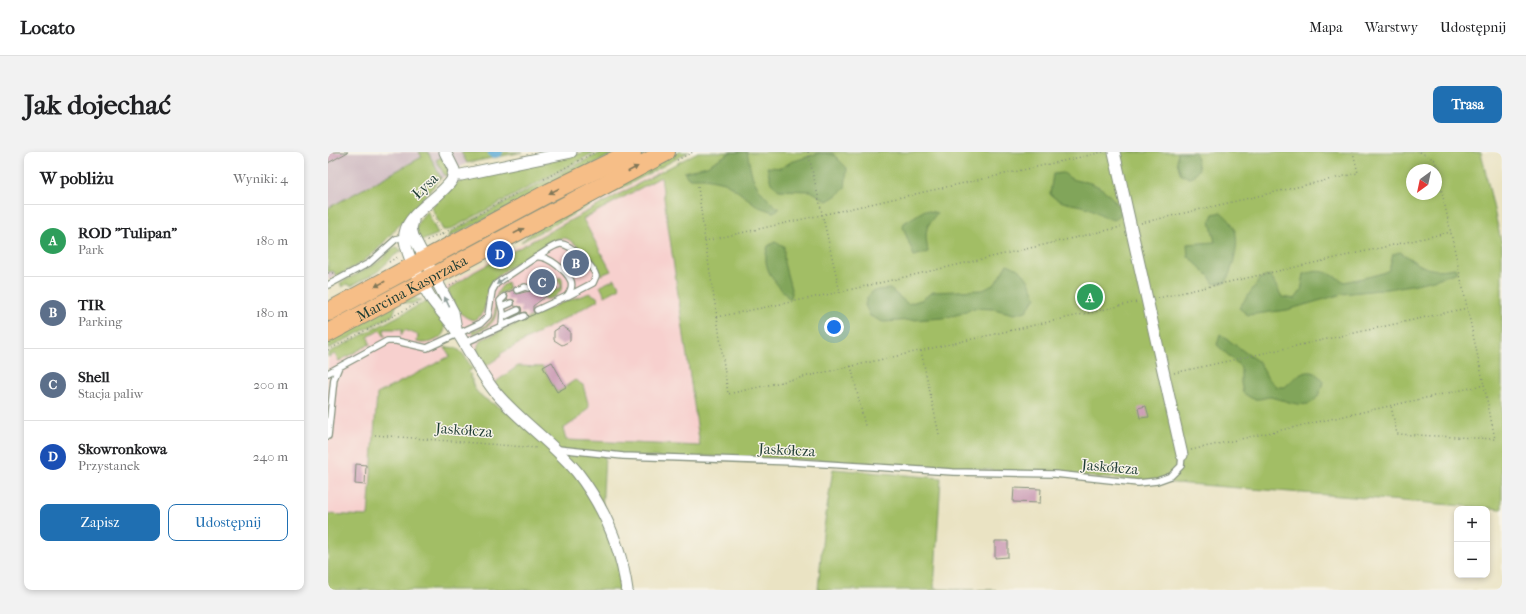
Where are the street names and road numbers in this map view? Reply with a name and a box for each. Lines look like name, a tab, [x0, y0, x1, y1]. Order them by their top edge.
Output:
street label: Łysa	[408, 169, 442, 203]
street label: Marcina Kasprzaka	[353, 251, 471, 325]
street label: Jaskółcza	[434, 419, 494, 441]
street label: Jaskółcza	[757, 439, 817, 461]
street label: Jaskółcza	[1080, 455, 1140, 479]

